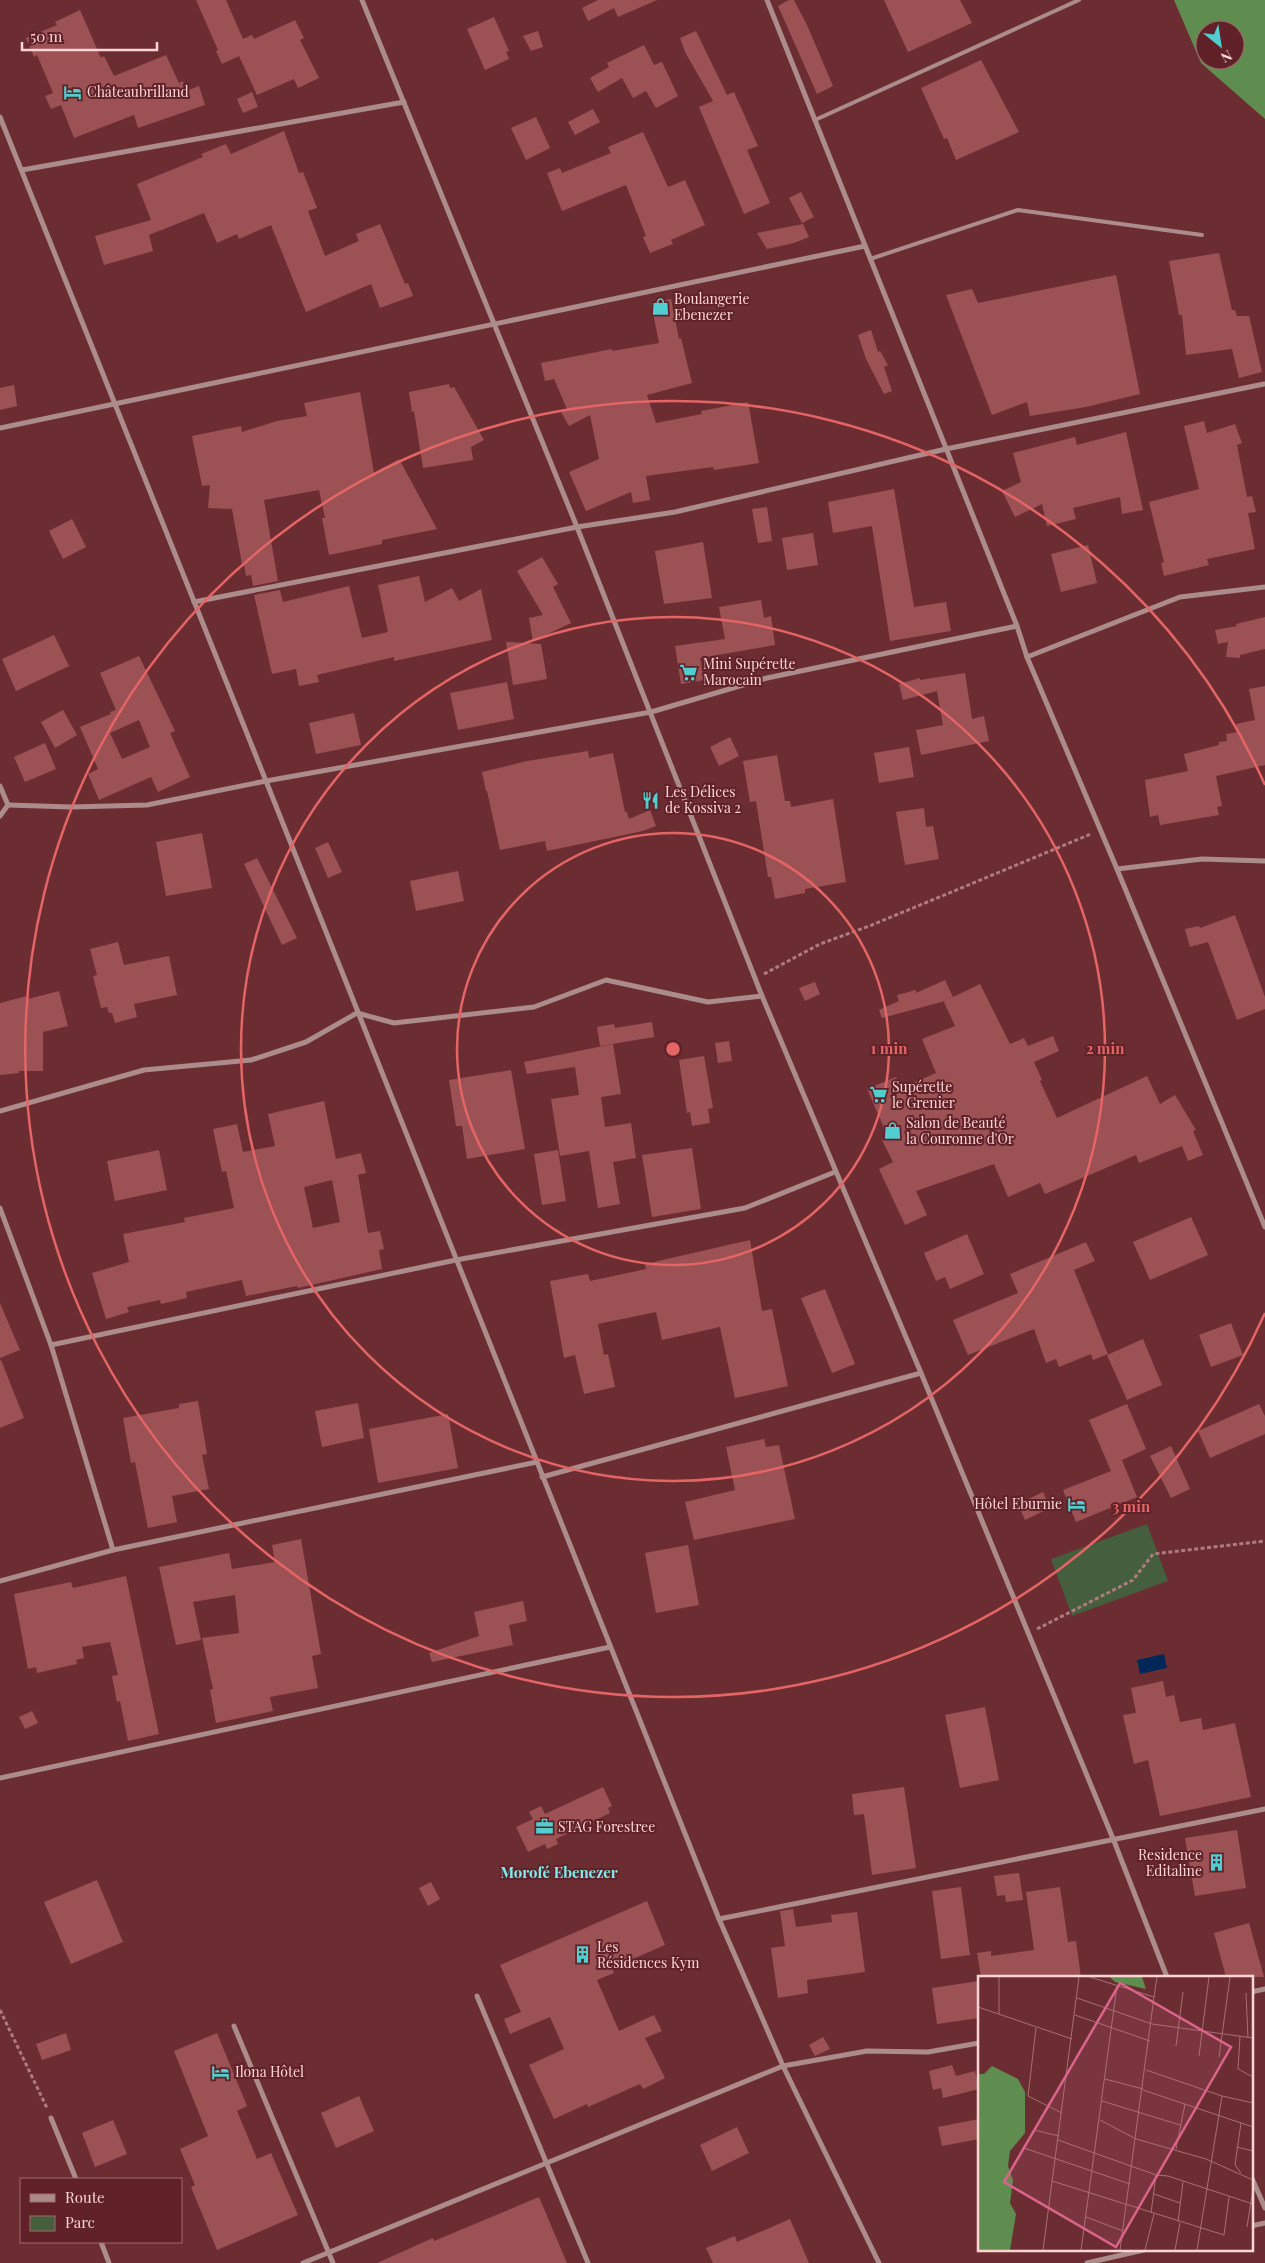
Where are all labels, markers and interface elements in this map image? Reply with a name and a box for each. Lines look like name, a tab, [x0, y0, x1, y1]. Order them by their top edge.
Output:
scale bar	[22, 20, 158, 52]
north arrow	[1195, 20, 1245, 70]
text: 50 m	[30, 26, 63, 46]
text: N	[1218, 46, 1236, 67]
hotel icon: Châteaubrilland	[63, 82, 83, 102]
place label: Châteaubrilland	[87, 82, 189, 101]
place label: Boulangerie Ebenezer	[674, 289, 749, 324]
shop icon: Boulangerie Ebenezer	[650, 297, 670, 317]
place label: Mini Supérette Marocain	[703, 654, 796, 689]
supermarket icon: Mini Supérette Marocain	[679, 662, 699, 682]
place label: Les Délices de Kossiva 2	[665, 782, 741, 817]
restaurant icon: Les Délices de Kossiva 2	[641, 790, 661, 810]
text: 1 min	[871, 1038, 908, 1058]
text: 2 min	[1086, 1038, 1125, 1058]
centre of rings	[664, 1040, 682, 1058]
place label: Supérette le Grenier	[892, 1077, 956, 1112]
supermarket icon: Supérette le Grenier	[868, 1085, 888, 1105]
place label: Salon de Beauté la Couronne d'Or	[906, 1113, 1015, 1148]
shop icon: Salon de Beauté la Couronne d'Or	[882, 1121, 902, 1141]
place label: Hôtel Eburnie	[974, 1494, 1062, 1513]
hotel icon: Hôtel Eburnie	[1066, 1494, 1086, 1514]
text: 3 min	[1112, 1496, 1151, 1516]
office icon: STAG Forestree	[534, 1817, 554, 1837]
place label: STAG Forestree	[558, 1817, 655, 1836]
place label: Residence Editaline	[1138, 1845, 1202, 1880]
building icon: Residence Editaline	[1206, 1853, 1226, 1873]
district label: Morofé Ebenezer	[500, 1862, 618, 1882]
place label: Les Résidences Kym	[597, 1937, 700, 1972]
building icon: Les Résidences Kym	[573, 1945, 593, 1965]
inset map	[978, 1976, 1252, 2250]
hotel icon: Ilona Hôtel	[211, 2062, 231, 2082]
place label: Ilona Hôtel	[235, 2062, 304, 2081]
legend	[20, 2178, 182, 2243]
text: Route	[65, 2187, 105, 2207]
text: Parc	[65, 2212, 95, 2232]

